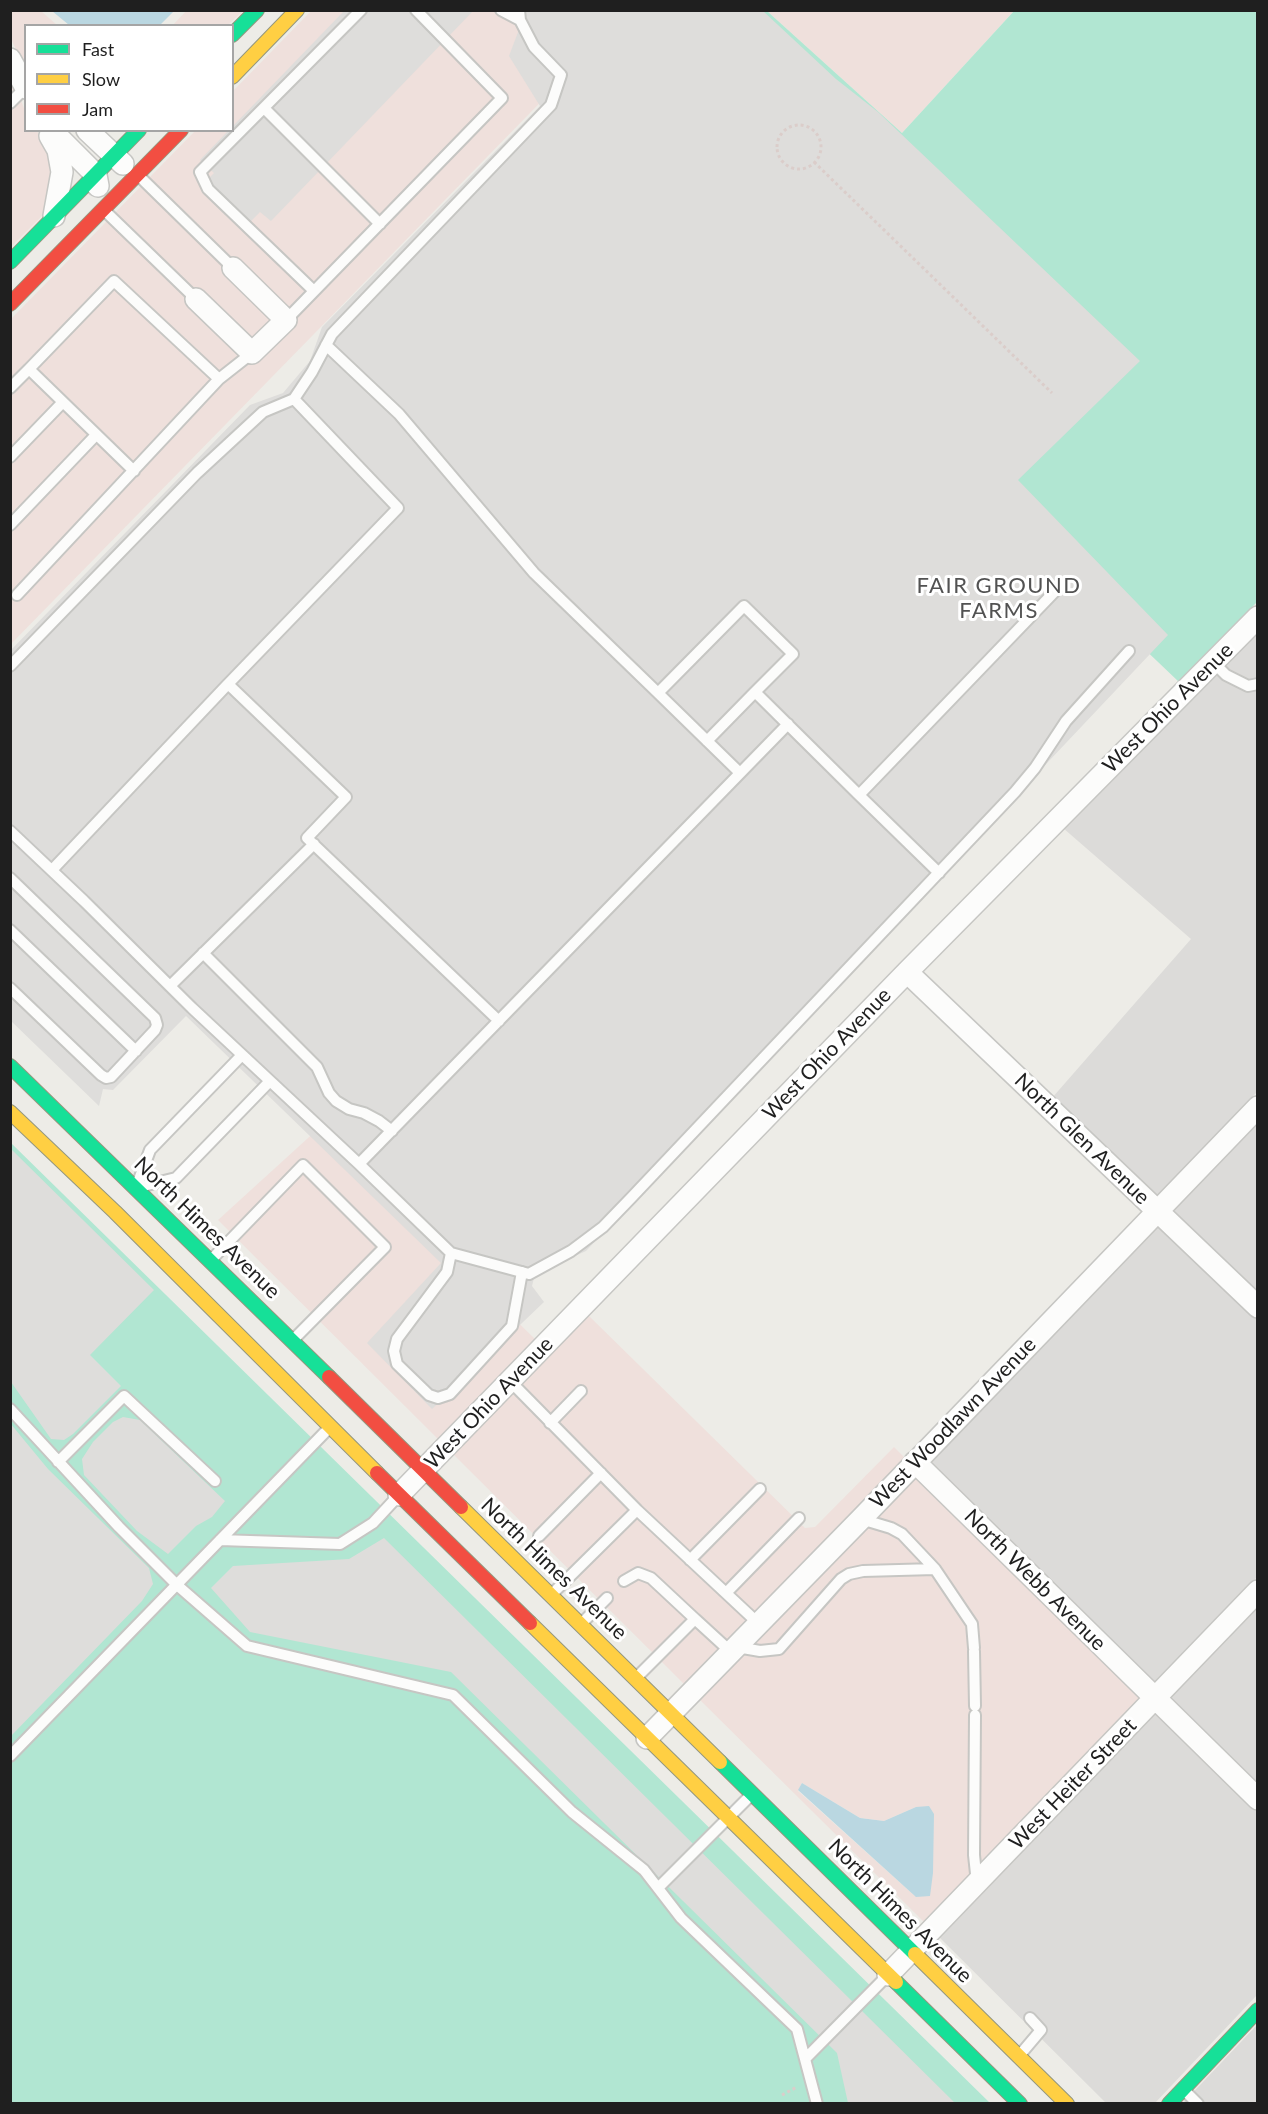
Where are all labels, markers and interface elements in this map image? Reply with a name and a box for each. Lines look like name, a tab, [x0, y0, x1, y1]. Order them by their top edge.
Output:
legend	[24, 24, 234, 132]
text: Fast	[82, 38, 114, 60]
text: Slow	[82, 68, 120, 90]
text: Jam	[82, 98, 113, 120]
district label: FAIR GROUND FARMS	[916, 573, 1082, 624]
street label: West Ohio Avenue	[1098, 638, 1238, 778]
street label: West Ohio Avenue	[758, 983, 896, 1125]
street label: North Glen Avenue	[1009, 1068, 1155, 1210]
street label: North Himes Avenue	[129, 1152, 285, 1304]
street label: West Ohio Avenue	[420, 1332, 558, 1474]
street label: West Woodlawn Avenue	[865, 1332, 1041, 1514]
street label: North Himes Avenue	[476, 1493, 632, 1645]
street label: North Webb Avenue	[959, 1504, 1111, 1656]
street label: West Heiter Street	[1004, 1713, 1142, 1855]
street label: North Himes Avenue	[823, 1834, 977, 1988]

